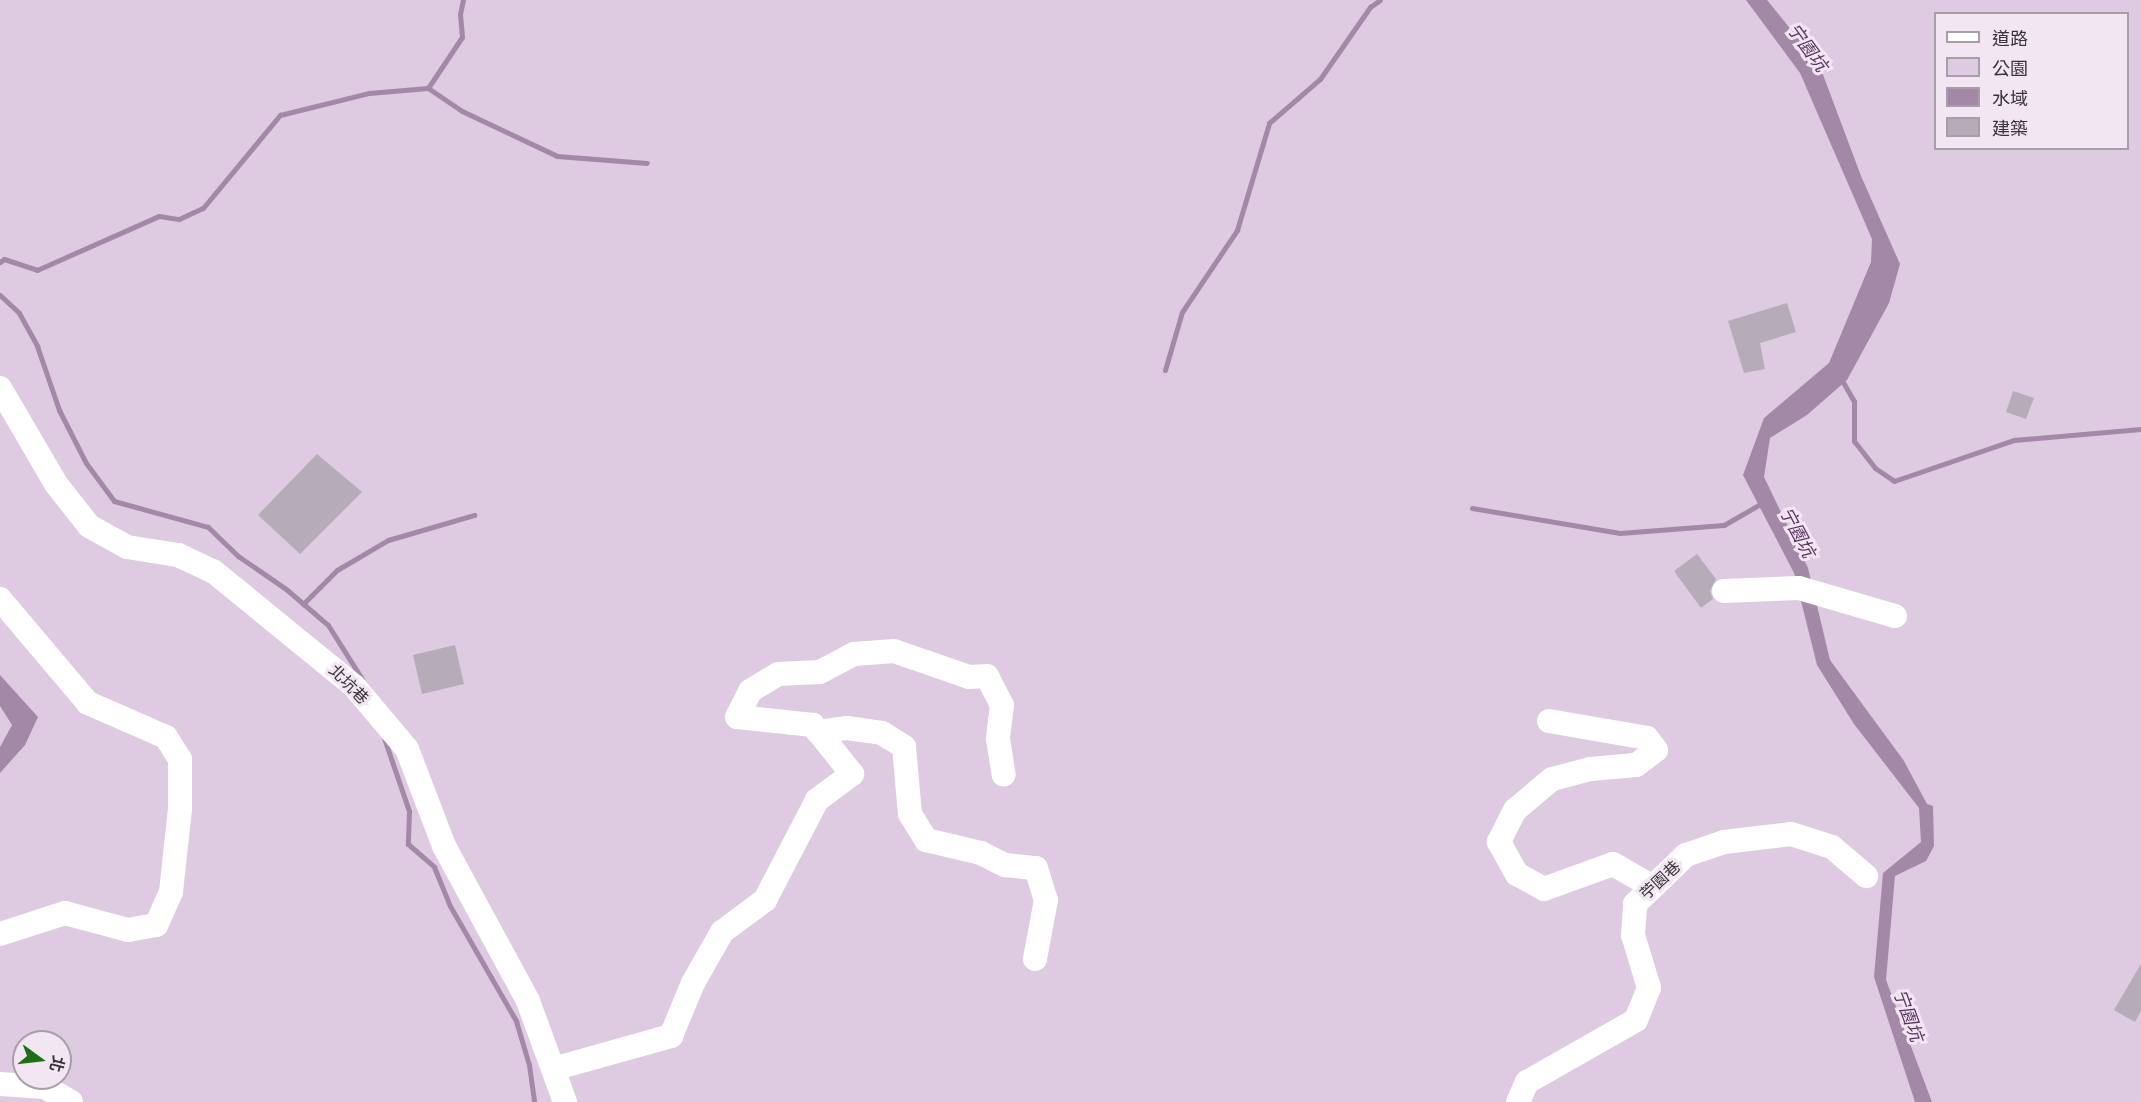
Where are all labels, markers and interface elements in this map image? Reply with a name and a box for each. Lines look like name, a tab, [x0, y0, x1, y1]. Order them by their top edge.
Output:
legend	[1934, 12, 2129, 150]
water label: 宁園坑	[1783, 19, 1833, 75]
text: 道路	[1992, 27, 2028, 49]
text: 公園	[1992, 57, 2028, 79]
text: 水域	[1992, 87, 2028, 109]
text: 建築	[1992, 117, 2028, 139]
water label: 宁園坑	[1776, 503, 1820, 561]
street label: 北坑巷	[325, 660, 373, 708]
street label: 苧園巷	[1636, 857, 1684, 903]
water label: 宁園坑	[1890, 986, 1928, 1044]
north arrow	[12, 1030, 72, 1090]
text: 北	[47, 1054, 69, 1074]

